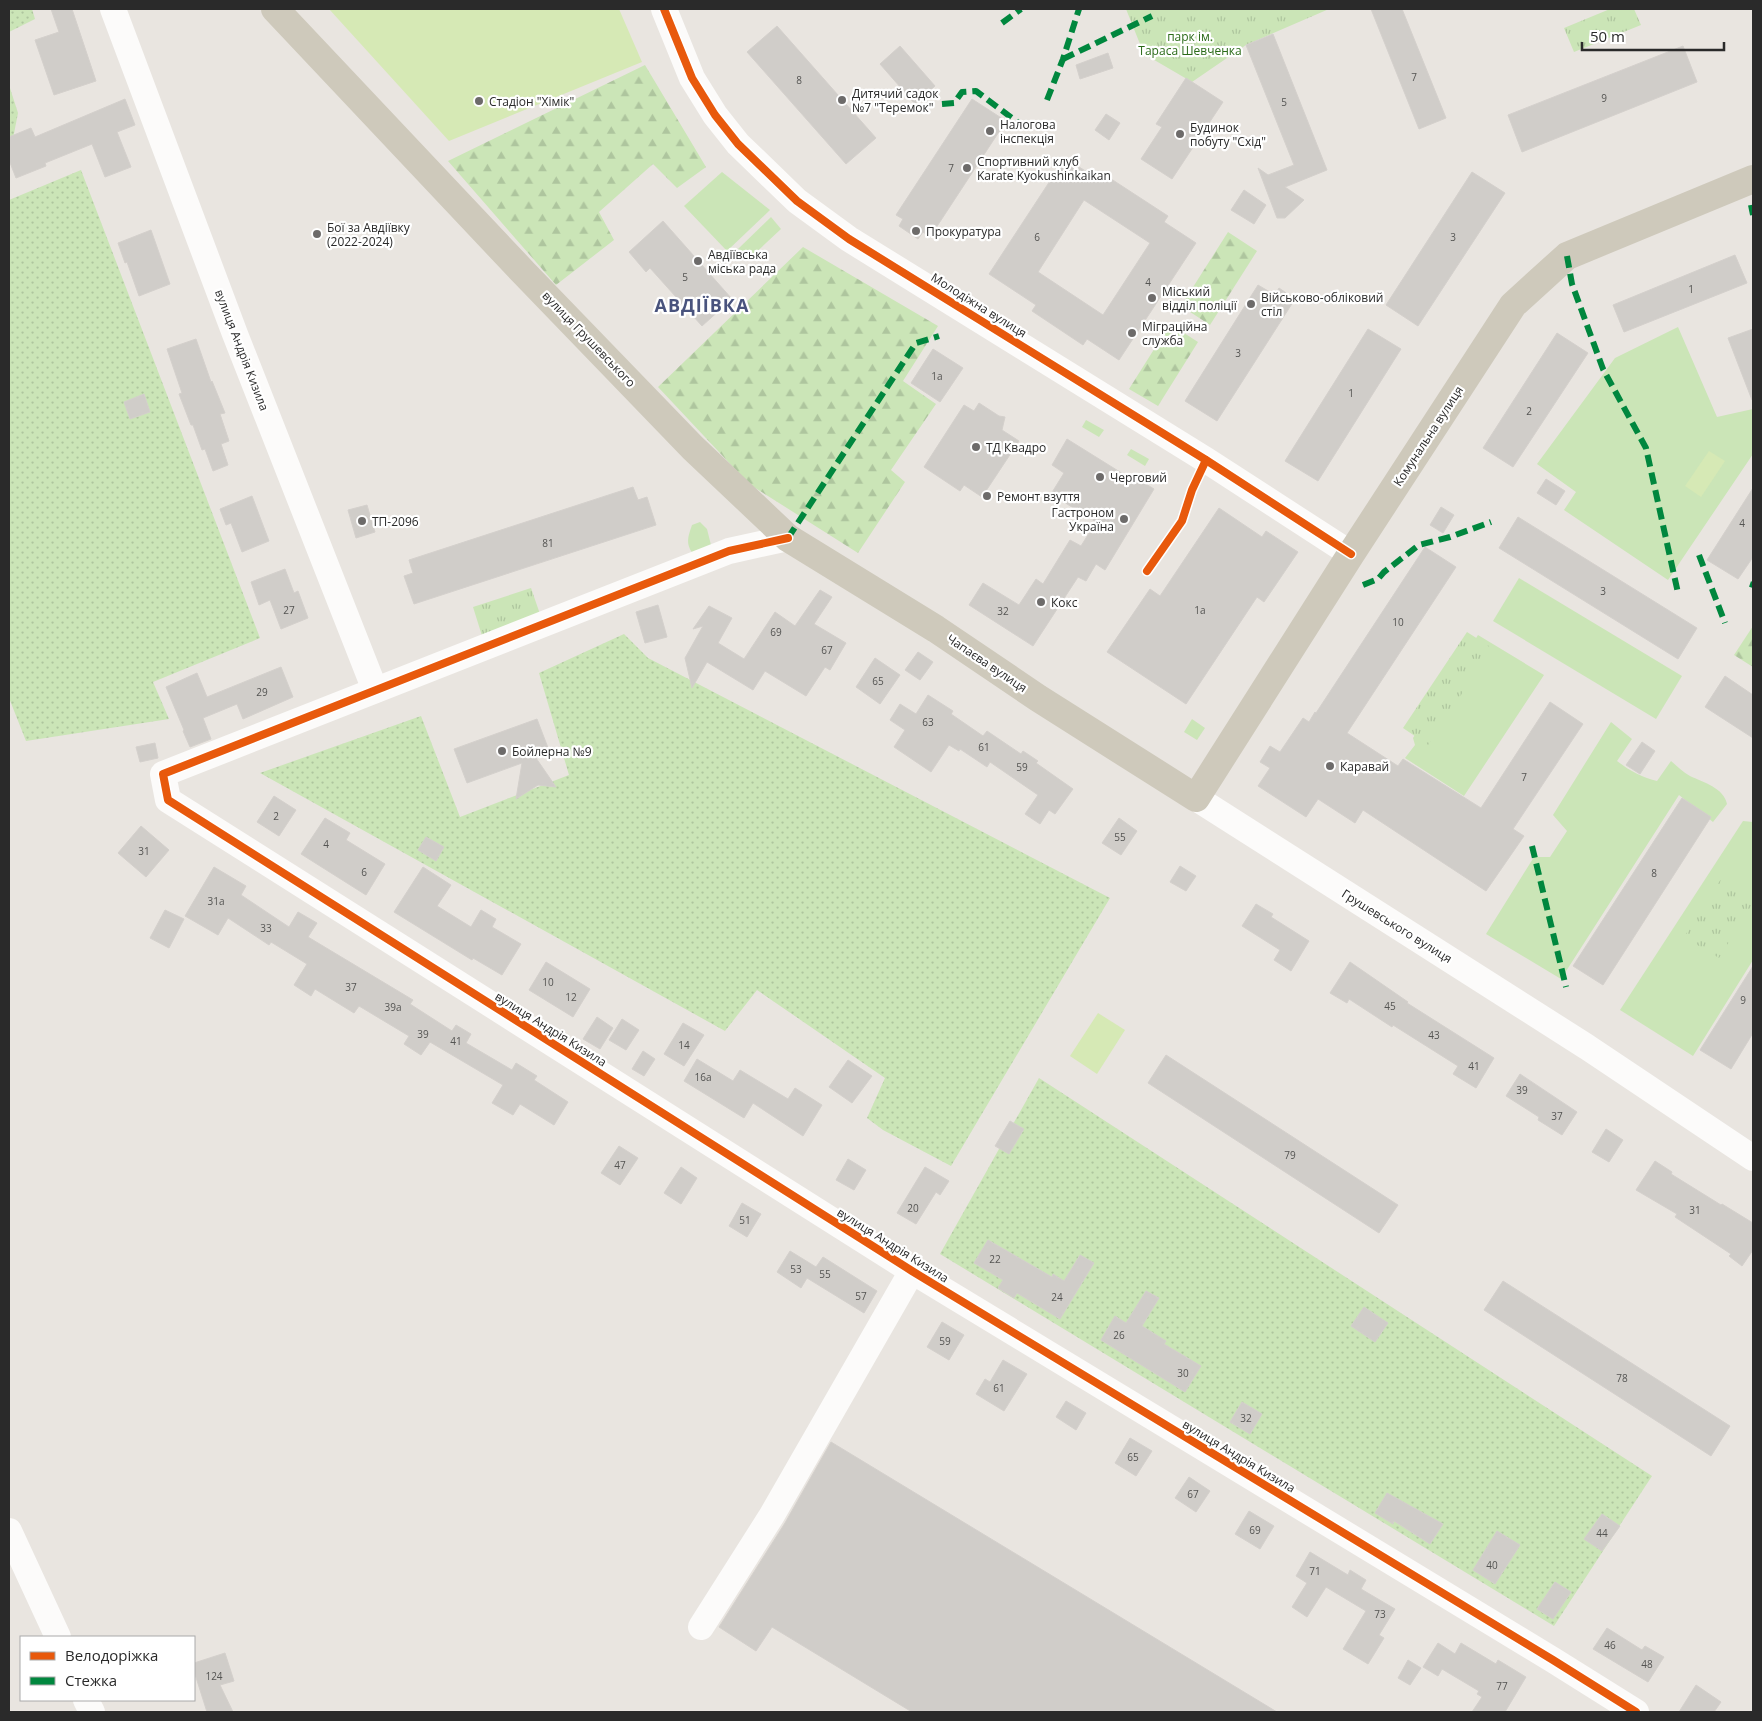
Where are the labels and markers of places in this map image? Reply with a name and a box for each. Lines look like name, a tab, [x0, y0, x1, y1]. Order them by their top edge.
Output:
place label: Дитячий садок №7 "Теремок"	[852, 85, 939, 116]
place label: Стадіон "Хімік"	[489, 93, 574, 110]
marker: Дитячий садок №7 "Теремок"	[836, 94, 848, 106]
marker: Стадіон "Хімік"	[473, 95, 485, 107]
place label: Налогова інспекція	[1000, 116, 1056, 147]
place label: Будинок побуту "Схід"	[1190, 119, 1266, 150]
marker: Налогова інспекція	[984, 125, 996, 137]
marker: Будинок побуту "Схід"	[1174, 128, 1186, 140]
place label: Спортивний клуб Karate Kyokushinkaikan	[977, 153, 1111, 184]
marker: Спортивний клуб Karate Kyokushinkaikan	[961, 162, 973, 174]
place label: Бої за Авдіївку (2022-2024)	[327, 219, 411, 250]
place label: Прокуратура	[926, 223, 1001, 240]
marker: Прокуратура	[910, 225, 922, 237]
marker: Бої за Авдіївку (2022-2024)	[311, 228, 323, 240]
place label: Авдіївська міська рада	[708, 246, 776, 277]
marker: Авдіївська міська рада	[692, 255, 704, 267]
place label: Міський відділ поліції	[1162, 283, 1238, 314]
place label: Військово-обліковий стіл	[1261, 289, 1383, 320]
marker: Міський відділ поліції	[1146, 292, 1158, 304]
marker: Військово-обліковий стіл	[1245, 298, 1257, 310]
place label: Міграційна служба	[1142, 318, 1207, 349]
marker: Міграційна служба	[1126, 327, 1138, 339]
place label: ТД Квадро	[986, 439, 1046, 456]
marker: ТД Квадро	[970, 441, 982, 453]
place label: Черговий	[1110, 469, 1167, 486]
marker: Черговий	[1094, 471, 1106, 483]
place label: Ремонт взуття	[997, 488, 1080, 505]
marker: Ремонт взуття	[981, 490, 993, 502]
place label: Гастроном Україна	[1052, 504, 1114, 535]
place label: ТП-2096	[372, 513, 419, 530]
marker: Гастроном Україна	[1118, 513, 1130, 525]
marker: ТП-2096	[356, 515, 368, 527]
place label: Кокс	[1051, 594, 1078, 611]
marker: Кокс	[1035, 596, 1047, 608]
place label: Бойлерна №9	[512, 743, 592, 760]
marker: Бойлерна №9	[496, 745, 508, 757]
place label: Каравай	[1340, 758, 1389, 775]
marker: Каравай	[1324, 760, 1336, 772]

